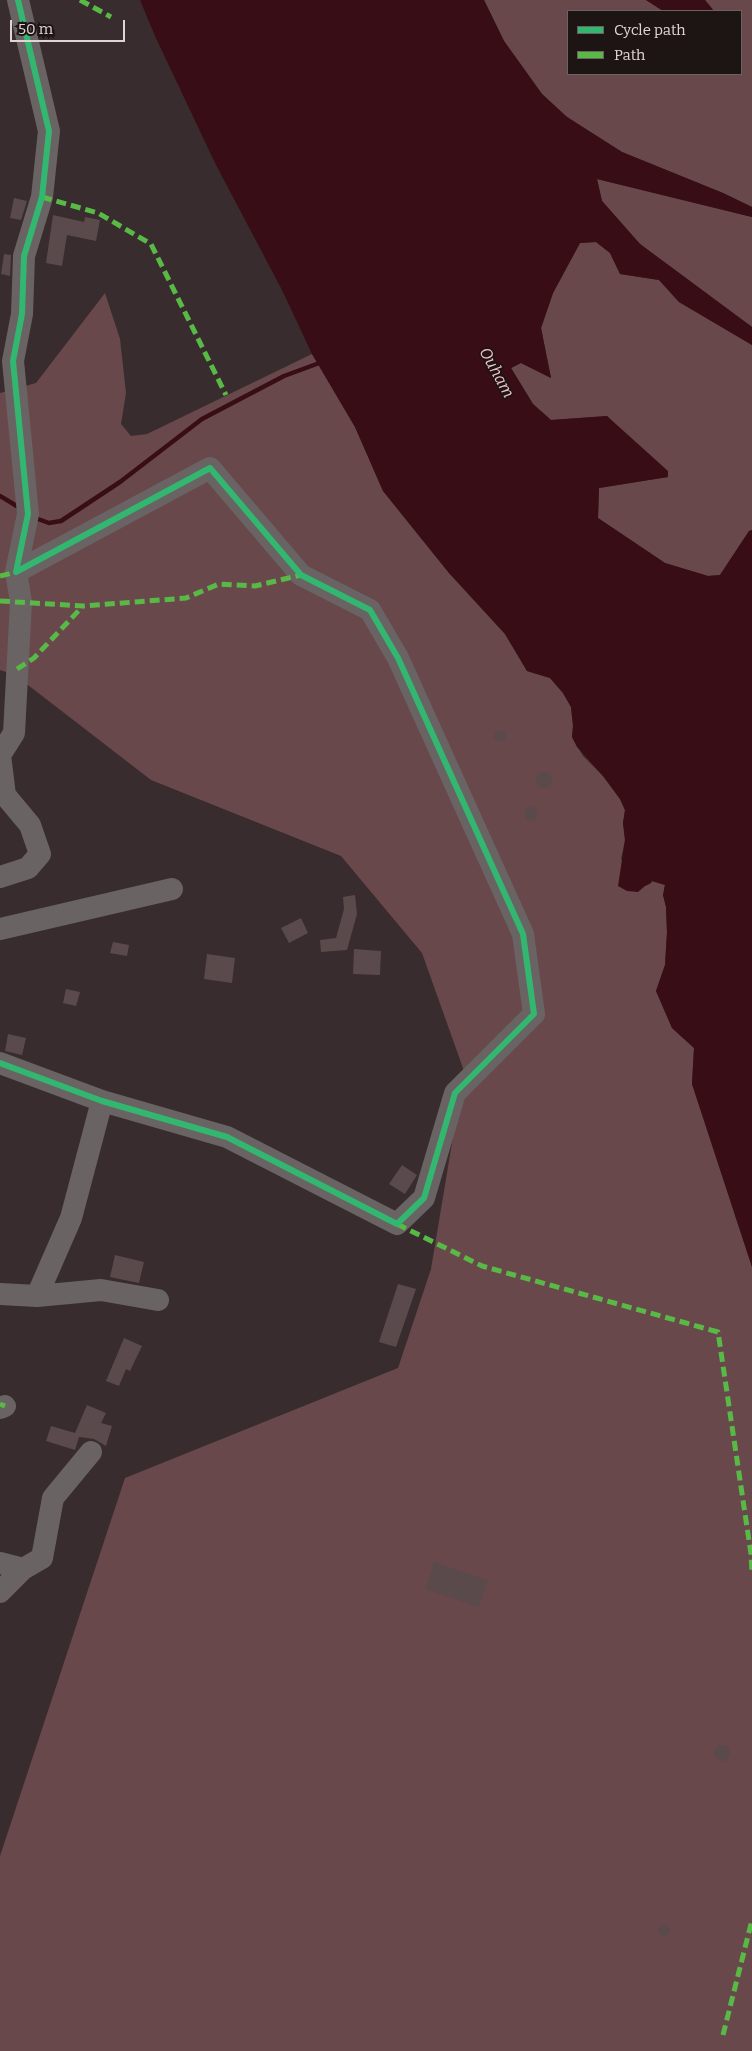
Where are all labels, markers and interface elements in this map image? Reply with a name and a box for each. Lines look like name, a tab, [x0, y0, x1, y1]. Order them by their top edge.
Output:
scale bar	[12, 10, 128, 42]
legend	[567, 10, 742, 75]
text: 50 m	[18, 20, 53, 38]
text: Cycle path	[614, 21, 686, 39]
text: Path	[614, 46, 645, 64]
water label: Ouham	[474, 345, 518, 401]

